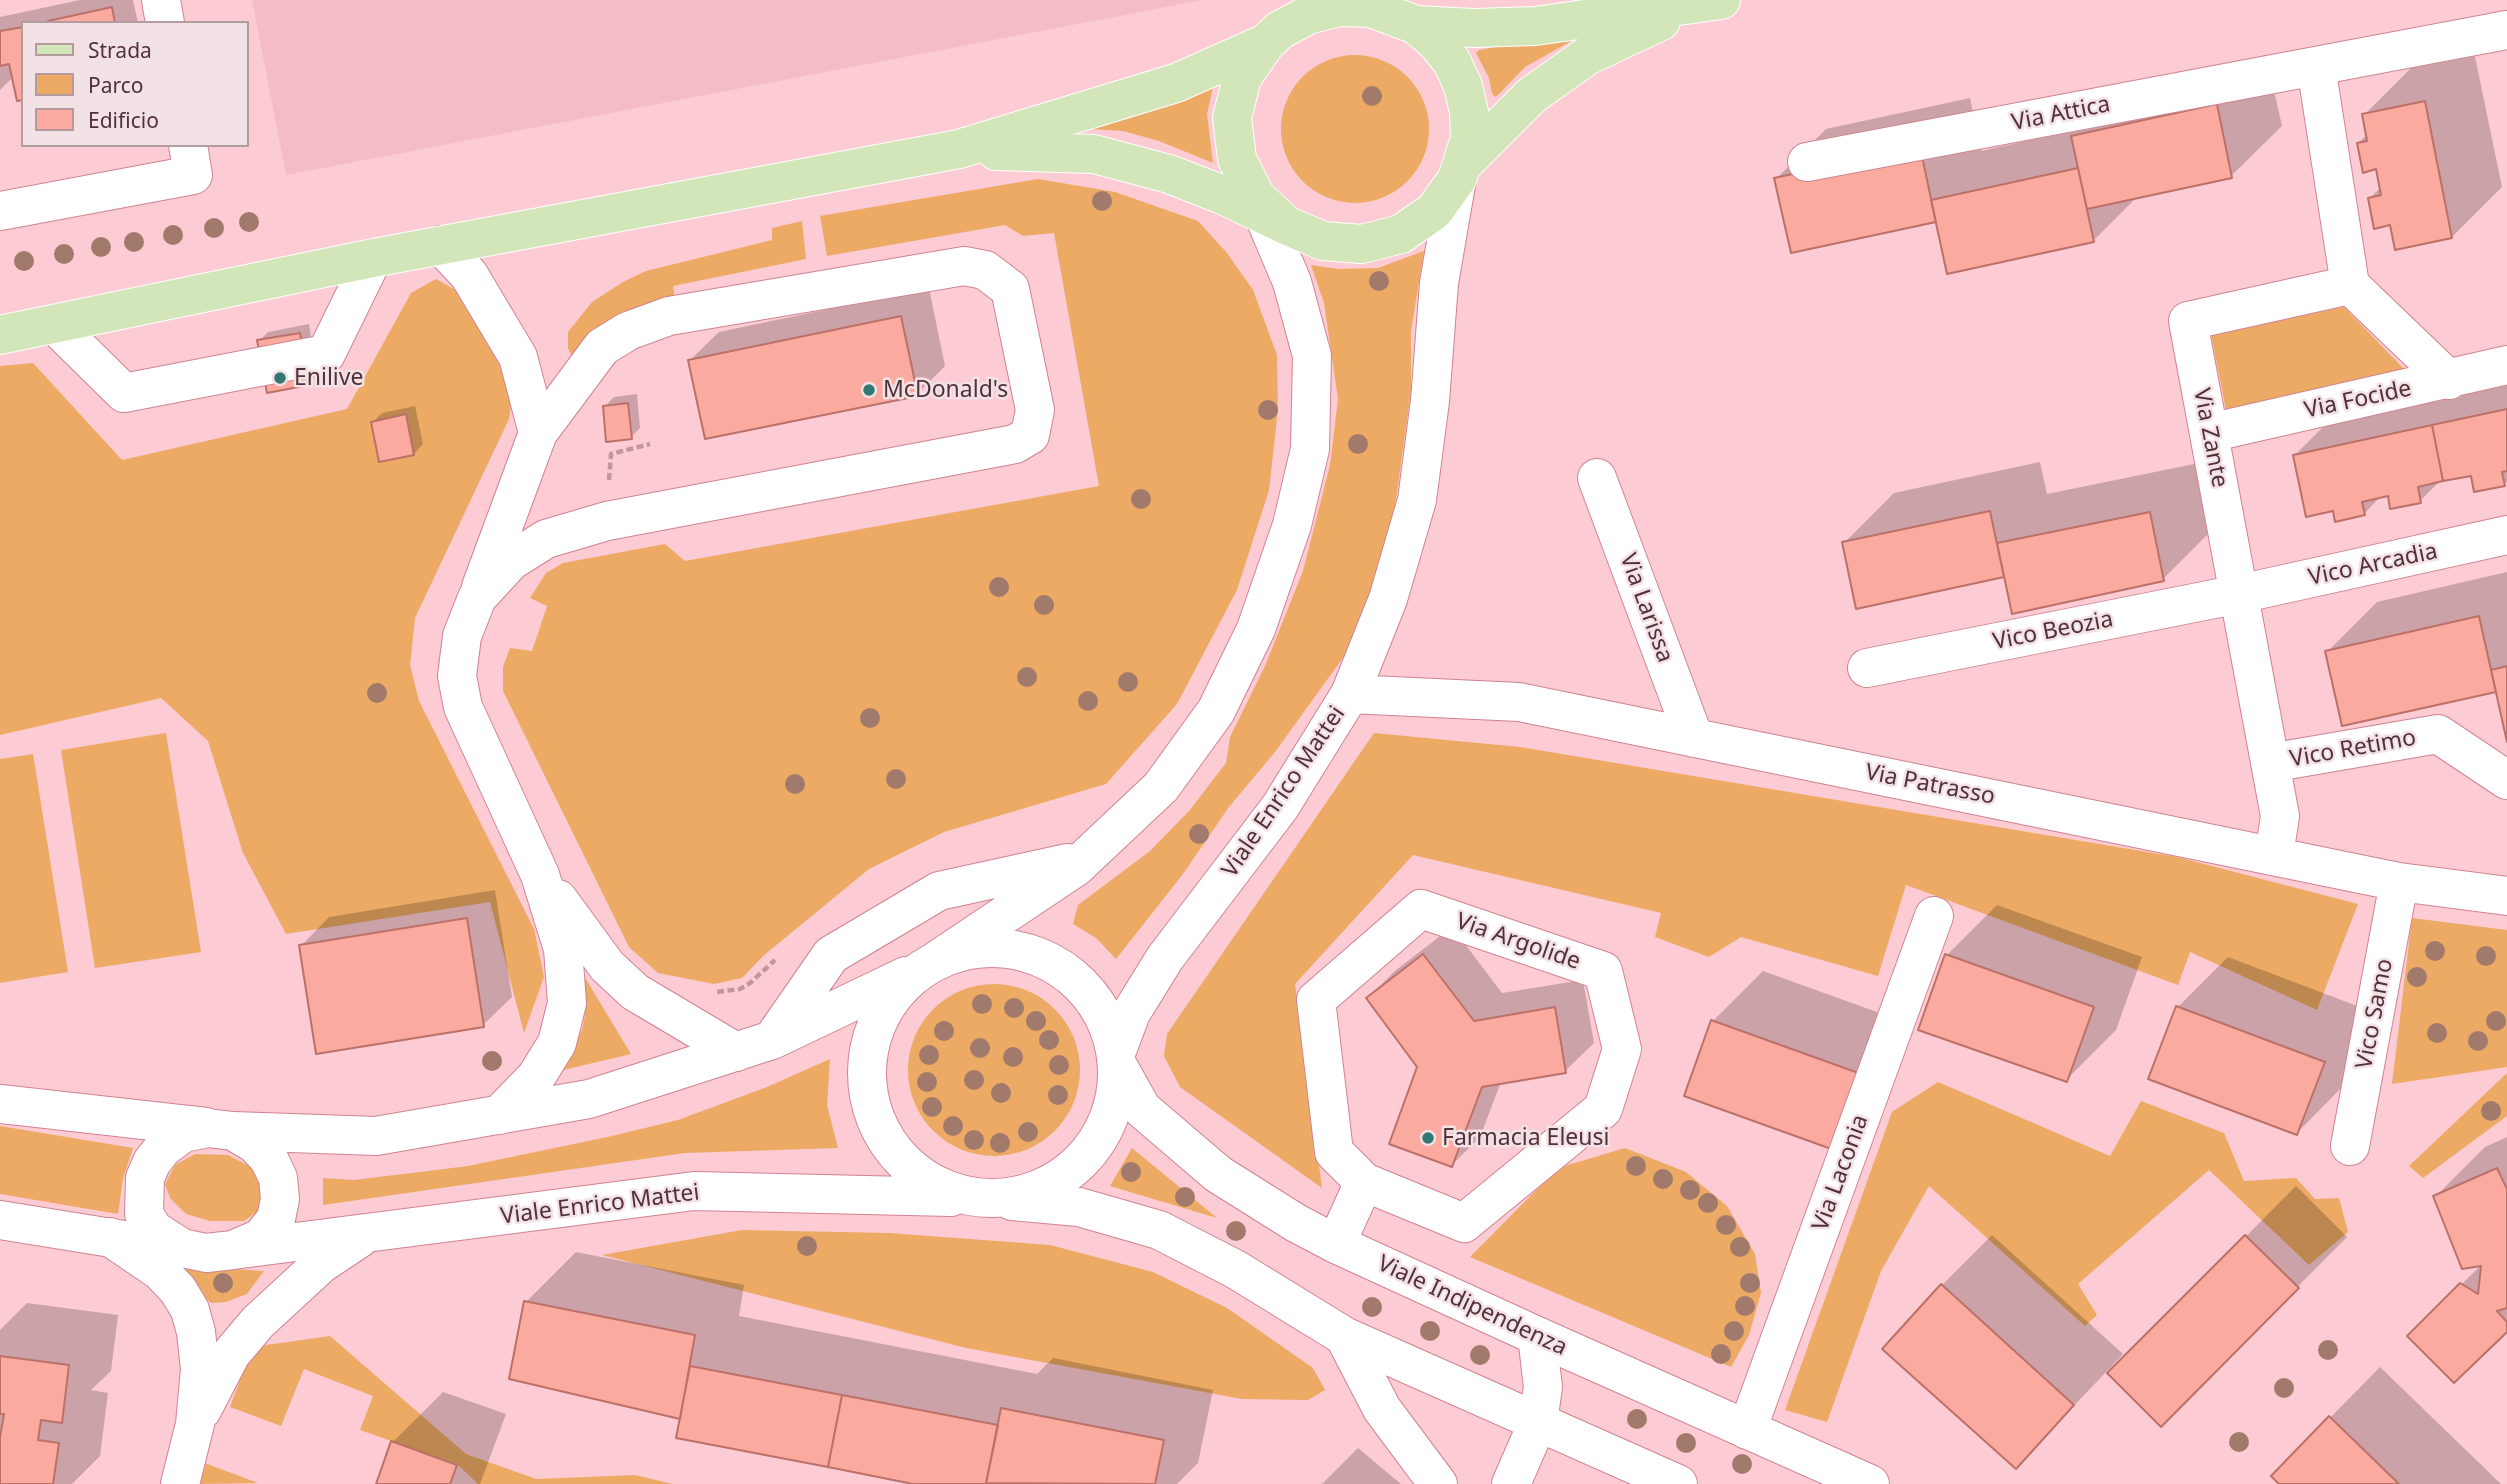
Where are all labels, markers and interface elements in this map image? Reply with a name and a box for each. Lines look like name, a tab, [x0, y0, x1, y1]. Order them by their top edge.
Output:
legend	[21, 21, 248, 147]
text: Strada	[88, 36, 152, 64]
text: Parco	[88, 71, 144, 99]
street label: Via Attica	[2009, 91, 2113, 137]
text: Edificio	[88, 106, 159, 134]
place label: Enilive	[294, 364, 363, 392]
marker: Enilive	[272, 370, 288, 386]
street label: Via Focide	[2302, 375, 2414, 425]
place label: McDonald's	[883, 376, 1008, 404]
marker: McDonald's	[861, 382, 877, 398]
street label: Via Zante	[2187, 386, 2233, 490]
street label: Vico Arcadia	[2306, 538, 2440, 592]
street label: Via Larissa	[1614, 550, 1678, 666]
street label: Vico Beozia	[1991, 606, 2115, 656]
street label: Viale Enrico Mattei	[1217, 701, 1351, 883]
street label: Vico Retimo	[2288, 724, 2418, 774]
street label: Via Patrasso	[1863, 759, 1997, 811]
street label: Via Argolide	[1452, 908, 1584, 976]
street label: Vico Samo	[2351, 957, 2399, 1071]
street label: Via Laconia	[1807, 1111, 1875, 1235]
place label: Farmacia Eleusi	[1442, 1124, 1609, 1152]
marker: Farmacia Eleusi	[1420, 1130, 1436, 1146]
street label: Viale Enrico Mattei	[499, 1179, 701, 1231]
street label: Viale Indipendenza	[1373, 1250, 1571, 1362]

